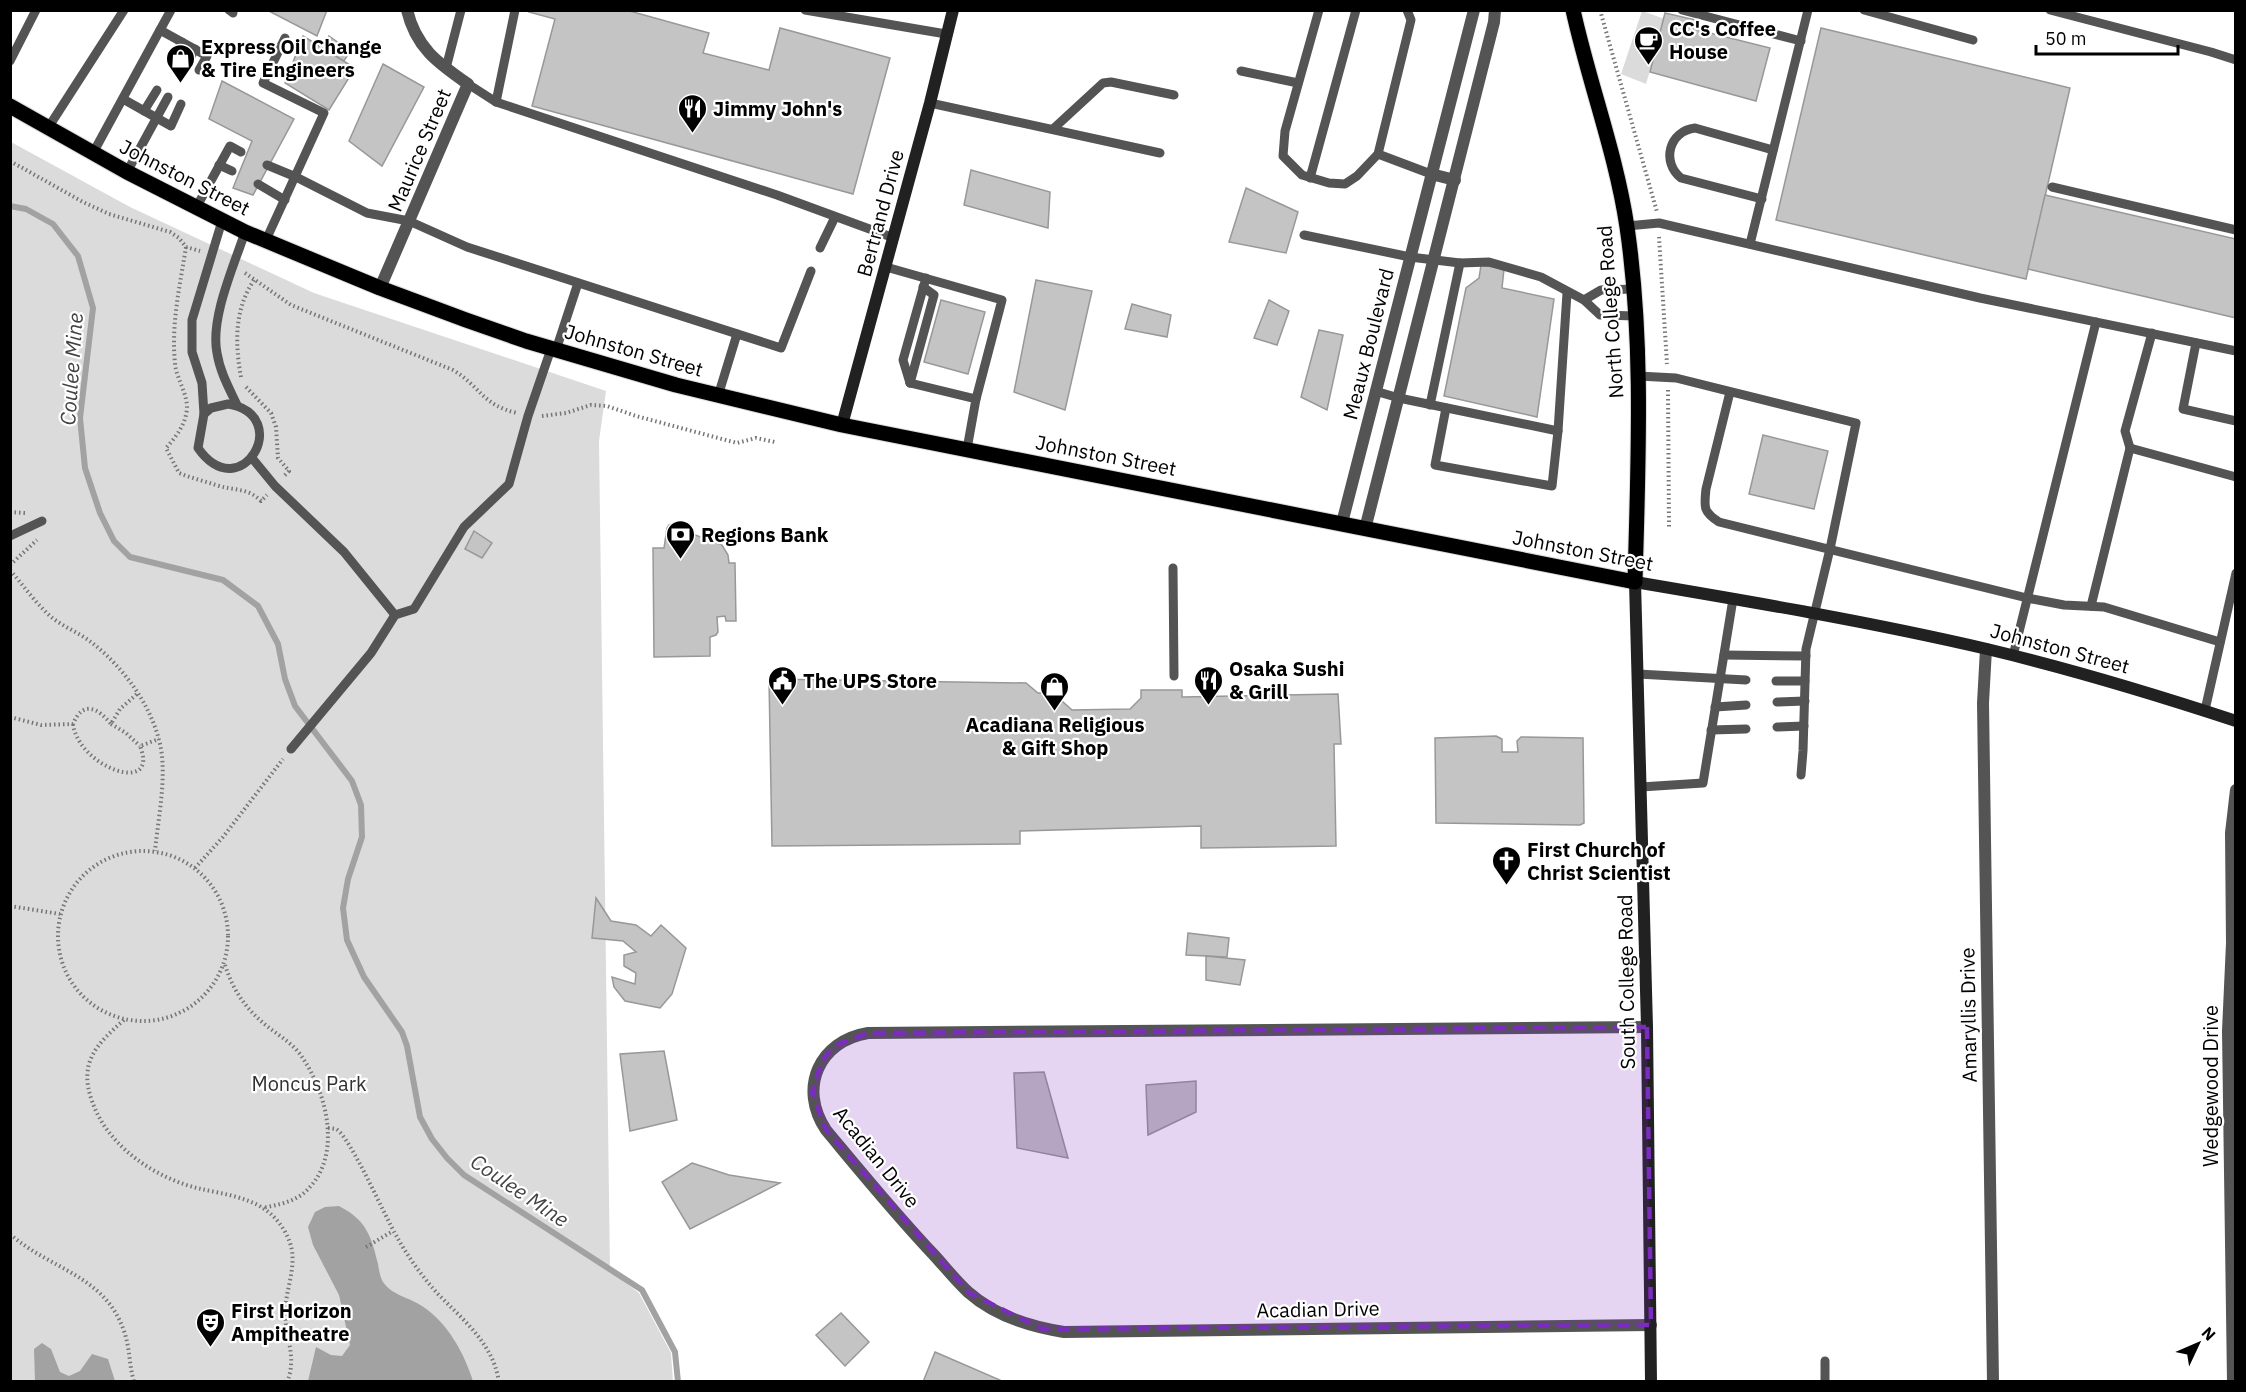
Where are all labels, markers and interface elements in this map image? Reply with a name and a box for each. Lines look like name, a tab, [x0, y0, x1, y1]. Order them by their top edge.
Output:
place label: CC's Coffee House	[1669, 15, 1776, 65]
scale bar	[2036, 18, 2178, 56]
cafe icon: CC's Coffee House	[1632, 24, 1664, 66]
text: 50 m	[2045, 27, 2087, 50]
place label: Express Oil Change & Tire Engineers	[201, 33, 382, 83]
shop icon: Express Oil Change & Tire Engineers	[164, 42, 196, 84]
street label: Maurice Street	[381, 84, 457, 216]
restaurant icon: Jimmy John's	[676, 92, 708, 134]
place label: Jimmy John's	[713, 95, 842, 122]
street label: Johnston Street	[115, 133, 255, 221]
street label: Bertrand Drive	[850, 146, 910, 280]
street label: North College Road	[1590, 225, 1630, 399]
street label: Meaux Boulevard	[1336, 265, 1400, 423]
water label: Coulee Mine	[53, 312, 89, 426]
street label: Johnston Street	[562, 317, 706, 383]
street label: Johnston Street	[1033, 428, 1179, 482]
bank icon: Regions Bank	[664, 518, 696, 560]
place label: Regions Bank	[701, 521, 829, 548]
street label: Johnston Street	[1510, 523, 1656, 577]
street label: Johnston Street	[1988, 616, 2132, 680]
place label: Osaka Sushi & Grill	[1229, 655, 1345, 705]
public building icon: The UPS Store	[766, 664, 798, 706]
restaurant icon: Osaka Sushi & Grill	[1192, 664, 1224, 706]
place label: The UPS Store	[803, 667, 937, 694]
shop icon: Acadiana Religious & Gift Shop	[1039, 670, 1071, 712]
place label: Acadiana Religious & Gift Shop	[966, 711, 1144, 761]
place label: First Church of Christ Scientist	[1527, 836, 1671, 886]
church icon: First Church of Christ Scientist	[1490, 844, 1522, 886]
street label: South College Road	[1611, 894, 1641, 1070]
street label: Amaryllis Drive	[1953, 947, 1983, 1083]
street label: Wedgewood Drive	[2197, 1005, 2224, 1167]
park label: Moncus Park	[251, 1070, 367, 1097]
street label: Acadian Drive	[828, 1101, 926, 1213]
water label: Coulee Mine	[466, 1147, 575, 1233]
street label: Acadian Drive	[1256, 1294, 1380, 1324]
place label: First Horizon Ampitheatre	[231, 1297, 352, 1347]
theatre icon: First Horizon Ampitheatre	[194, 1306, 226, 1348]
north arrow	[2168, 1314, 2228, 1374]
text: N	[2198, 1322, 2220, 1345]

